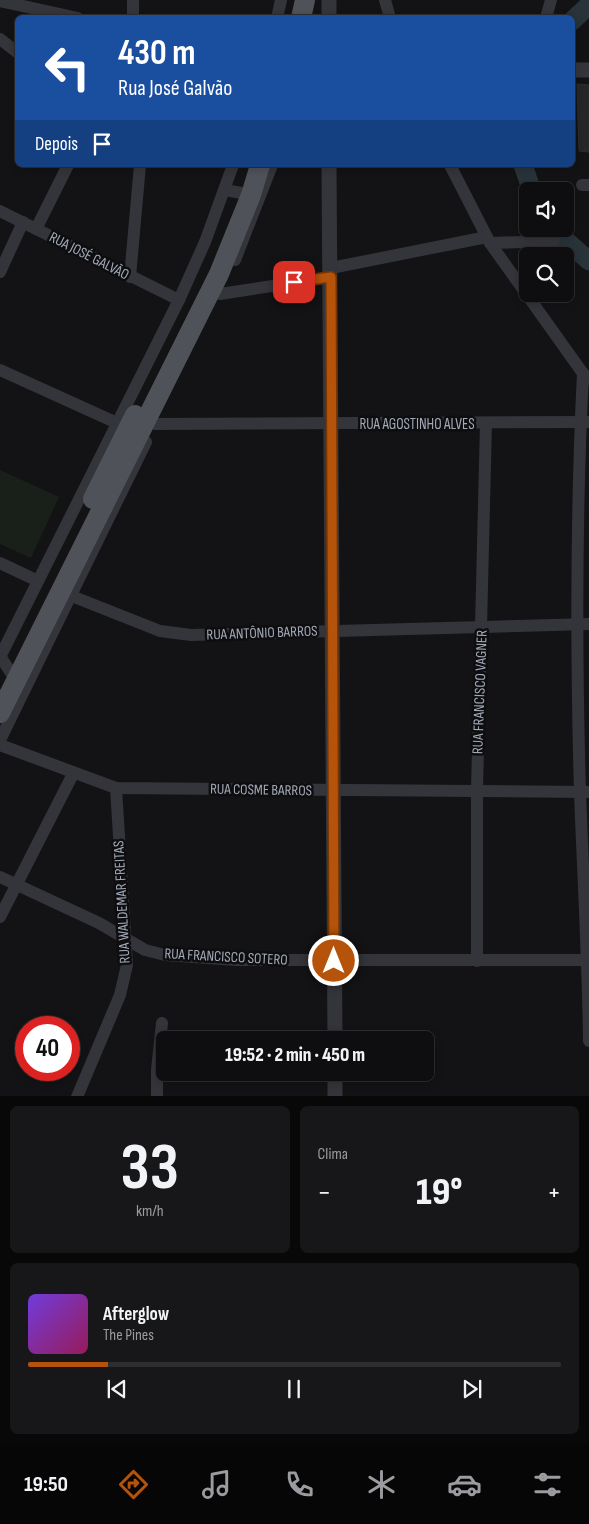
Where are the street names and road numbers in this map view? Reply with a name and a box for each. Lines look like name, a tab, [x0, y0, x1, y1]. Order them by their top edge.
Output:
street label: RUA JOSÉ GALVÃO	[46, 228, 132, 284]
street label: RUA AGOSTINHO ALVES	[359, 415, 475, 434]
street label: RUA ANTÔNIO BARROS	[206, 622, 318, 644]
street label: RUA FRANCISCO VAGNER	[468, 629, 492, 754]
street label: RUA COSME BARROS	[210, 780, 312, 800]
street label: RUA WALDEMAR FREITAS	[109, 840, 135, 964]
street label: RUA FRANCISCO SOTERO	[164, 944, 288, 970]

